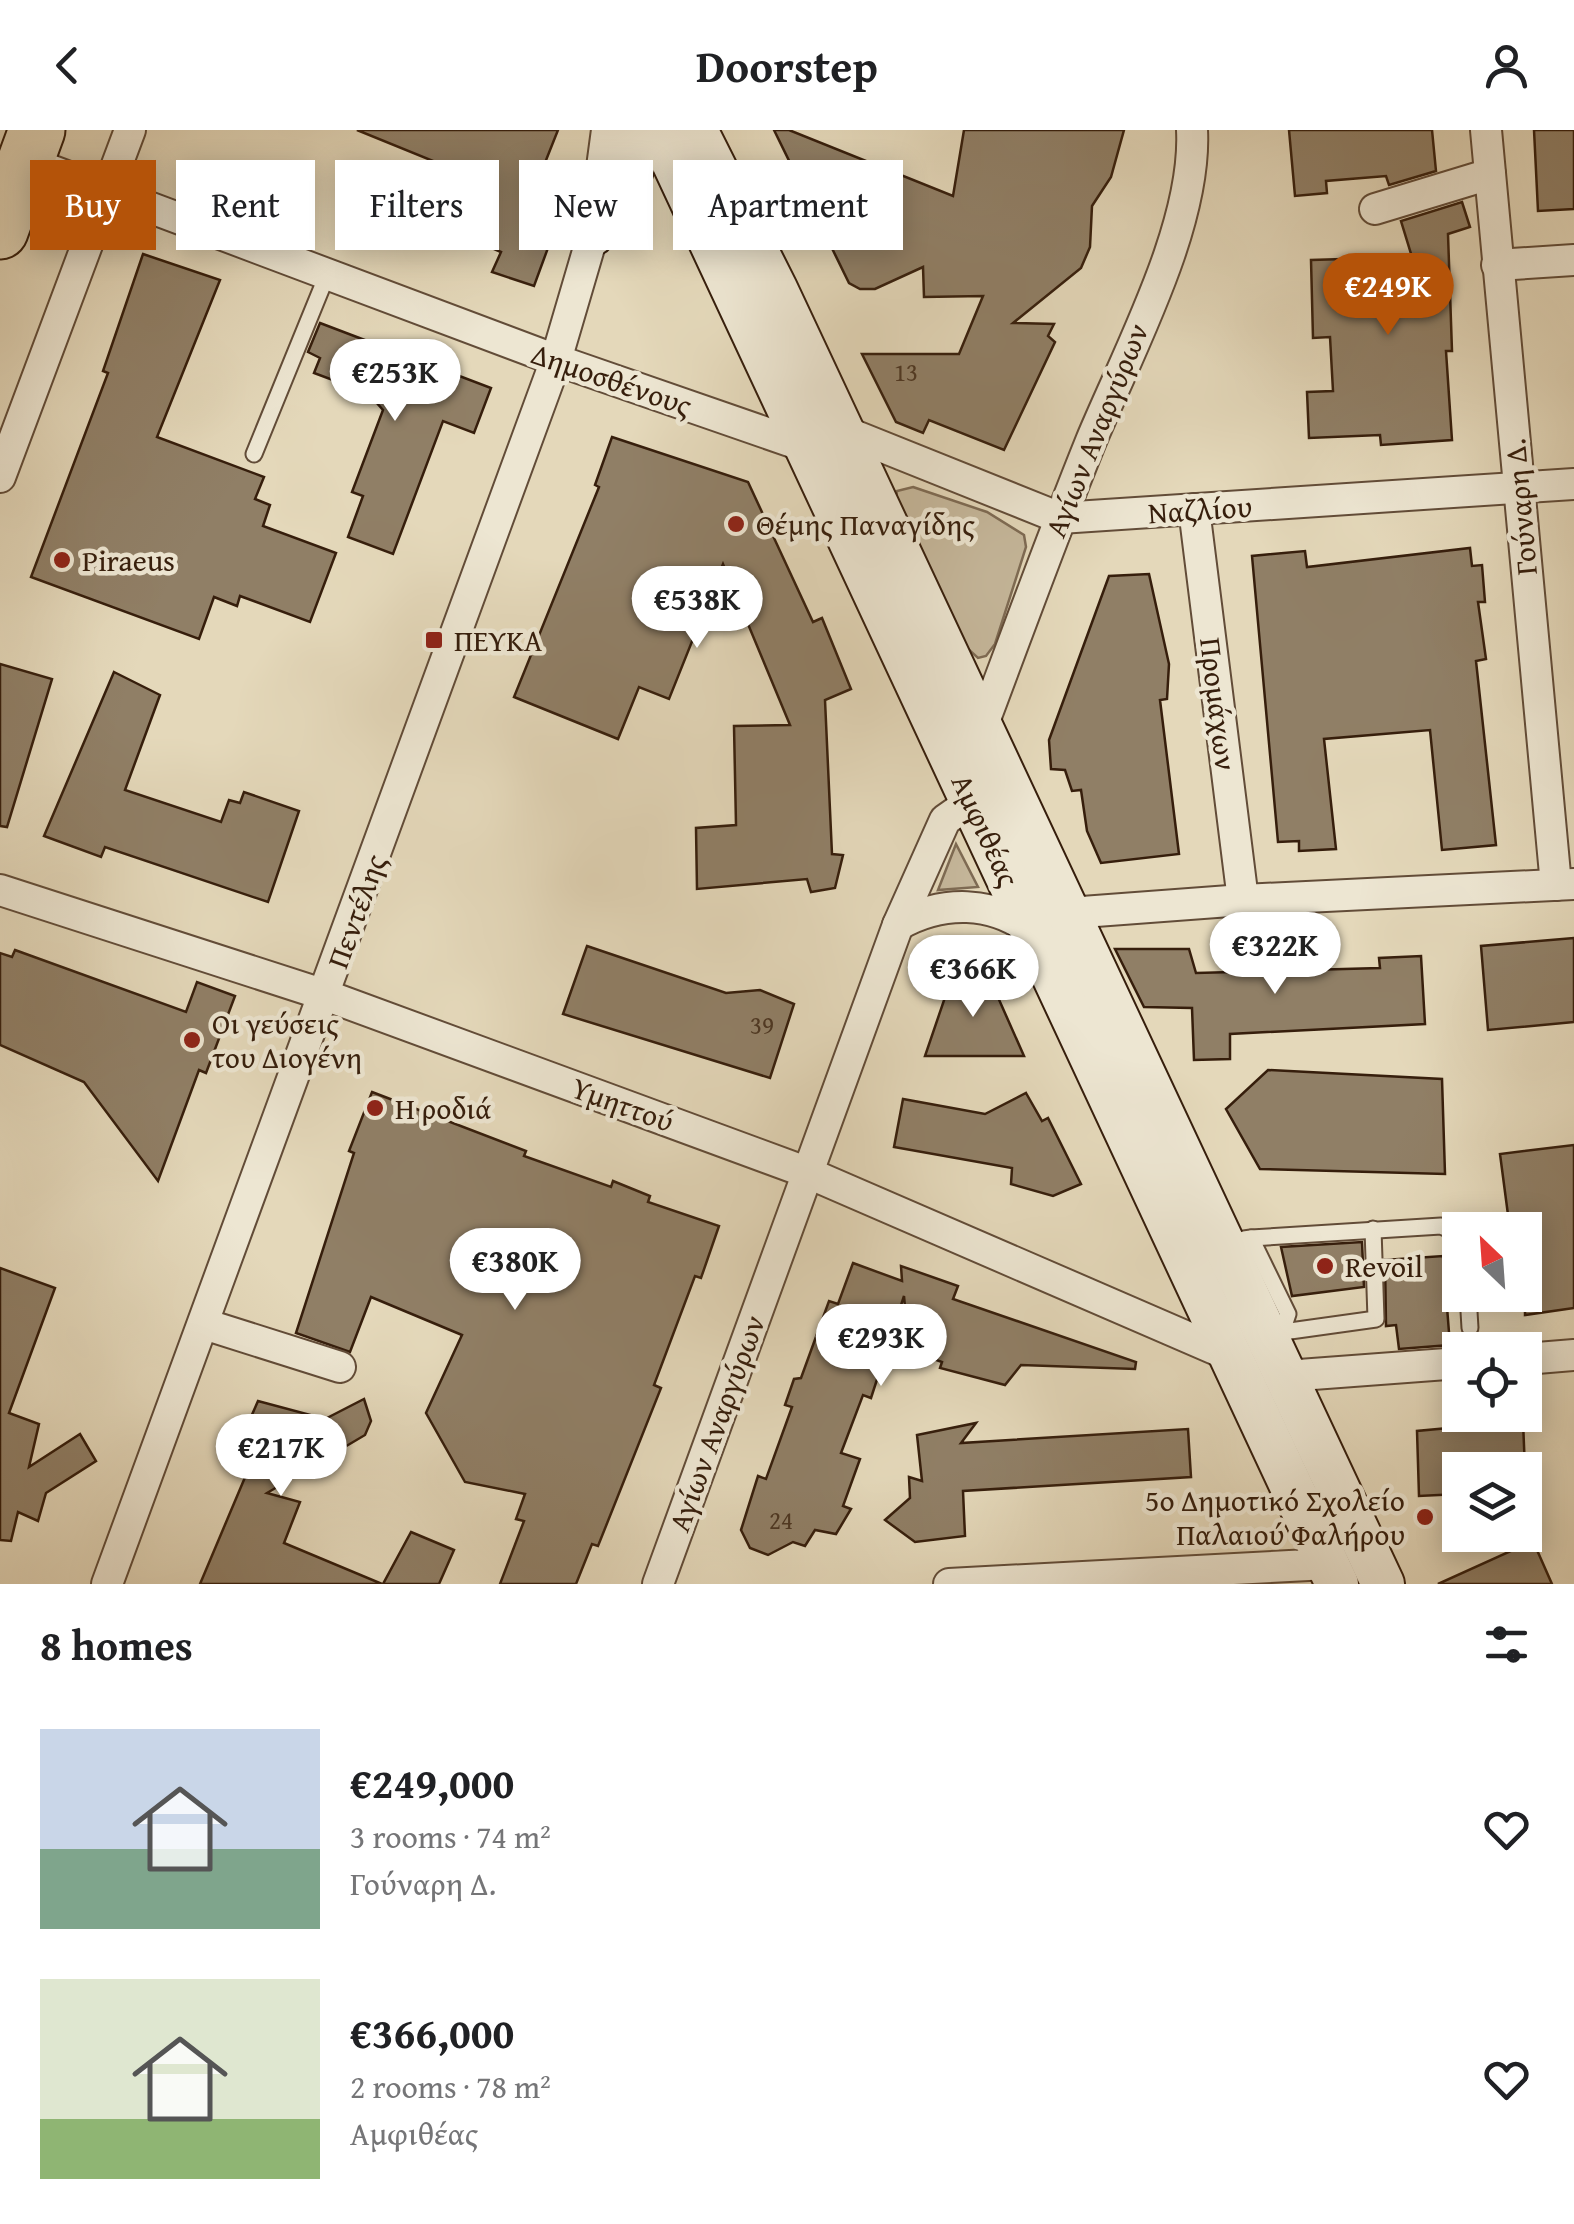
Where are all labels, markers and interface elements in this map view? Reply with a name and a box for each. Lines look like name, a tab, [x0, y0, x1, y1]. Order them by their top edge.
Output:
text: Doorstep	[696, 33, 878, 98]
icon: back	[40, 38, 95, 93]
icon: person	[1479, 38, 1534, 93]
chip: Buy	[30, 160, 156, 250]
chip: Rent	[176, 160, 315, 250]
chip: Filters	[335, 160, 499, 250]
chip: New	[519, 160, 653, 250]
chip: Apartment	[673, 160, 903, 250]
pin: €249K	[1318, 253, 1458, 338]
text: €249K	[1345, 262, 1431, 309]
street label: Αγίων Αναργύρων	[1033, 316, 1159, 544]
street label: Δημοσθένους	[526, 331, 698, 427]
pin: €253K	[325, 339, 465, 424]
text: €253K	[352, 348, 438, 395]
house number: 13	[894, 354, 918, 390]
street label: Γούναρη Δ.	[1492, 437, 1548, 577]
street label: Ναζλίου	[1147, 483, 1253, 535]
place label: Θέμης Παναγίδης	[756, 502, 975, 546]
marker: Θέμης Παναγίδης	[725, 513, 747, 535]
place label: Piraeus	[82, 538, 175, 582]
marker: Piraeus	[51, 549, 73, 571]
pin: €538K	[627, 566, 767, 651]
text: €538K	[654, 575, 740, 622]
place label: ΠΕΥΚΑ	[454, 618, 542, 662]
marker: ΠΕΥΚΑ	[423, 629, 445, 651]
street label: Προμάχων	[1189, 635, 1249, 773]
street label: Αμφιθέας	[941, 766, 1031, 894]
street label: Πεντέλης	[315, 848, 397, 974]
pin: €322K	[1205, 912, 1345, 997]
text: €322K	[1232, 921, 1318, 968]
pin: €366K	[903, 935, 1043, 1020]
text: €366K	[930, 944, 1016, 991]
place label: Οι γεύσεις του Διογένη	[212, 1001, 362, 1079]
house number: 39	[750, 1007, 774, 1043]
marker: Οι γεύσεις του Διογένη	[181, 1029, 203, 1051]
street label: Υμηττού	[565, 1065, 680, 1143]
place label: Η ροδιά	[395, 1086, 492, 1130]
marker: Η ροδιά	[364, 1097, 386, 1119]
north arrow	[1442, 1212, 1542, 1312]
map controls	[1442, 1212, 1542, 1552]
pin: €380K	[445, 1228, 585, 1313]
text: €380K	[472, 1237, 558, 1284]
place label: Revoil	[1345, 1244, 1423, 1288]
marker: Revoil	[1314, 1255, 1336, 1277]
pin: €293K	[811, 1304, 951, 1389]
street label: Αγίων Αναργύρων	[656, 1309, 776, 1537]
text: €293K	[838, 1313, 924, 1360]
button: locate	[1442, 1332, 1542, 1432]
pin: €217K	[211, 1414, 351, 1499]
text: €217K	[238, 1423, 324, 1470]
button: layers	[1442, 1452, 1542, 1552]
place label: 5ο Δημοτικό Σχολείο Παλαιού Φαλήρου	[1145, 1478, 1405, 1556]
house number: 24	[769, 1502, 793, 1538]
marker: 5ο Δημοτικό Σχολείο Παλαιού Φαλήρου	[1414, 1506, 1436, 1528]
text: 8 homes	[40, 1614, 193, 1675]
icon: filters	[1479, 1617, 1534, 1672]
text: €249,000	[350, 1752, 514, 1813]
icon: home	[120, 1769, 240, 1889]
icon: heart	[1479, 1802, 1534, 1857]
text: 3 rooms · 74 m²	[350, 1813, 551, 1860]
text: Γούναρη Δ.	[350, 1860, 496, 1907]
text: €366,000	[350, 2002, 514, 2063]
icon: home	[120, 2019, 240, 2139]
icon: heart	[1479, 2052, 1534, 2107]
text: 2 rooms · 78 m²	[350, 2063, 551, 2110]
text: Αμφιθέας	[350, 2110, 478, 2157]

